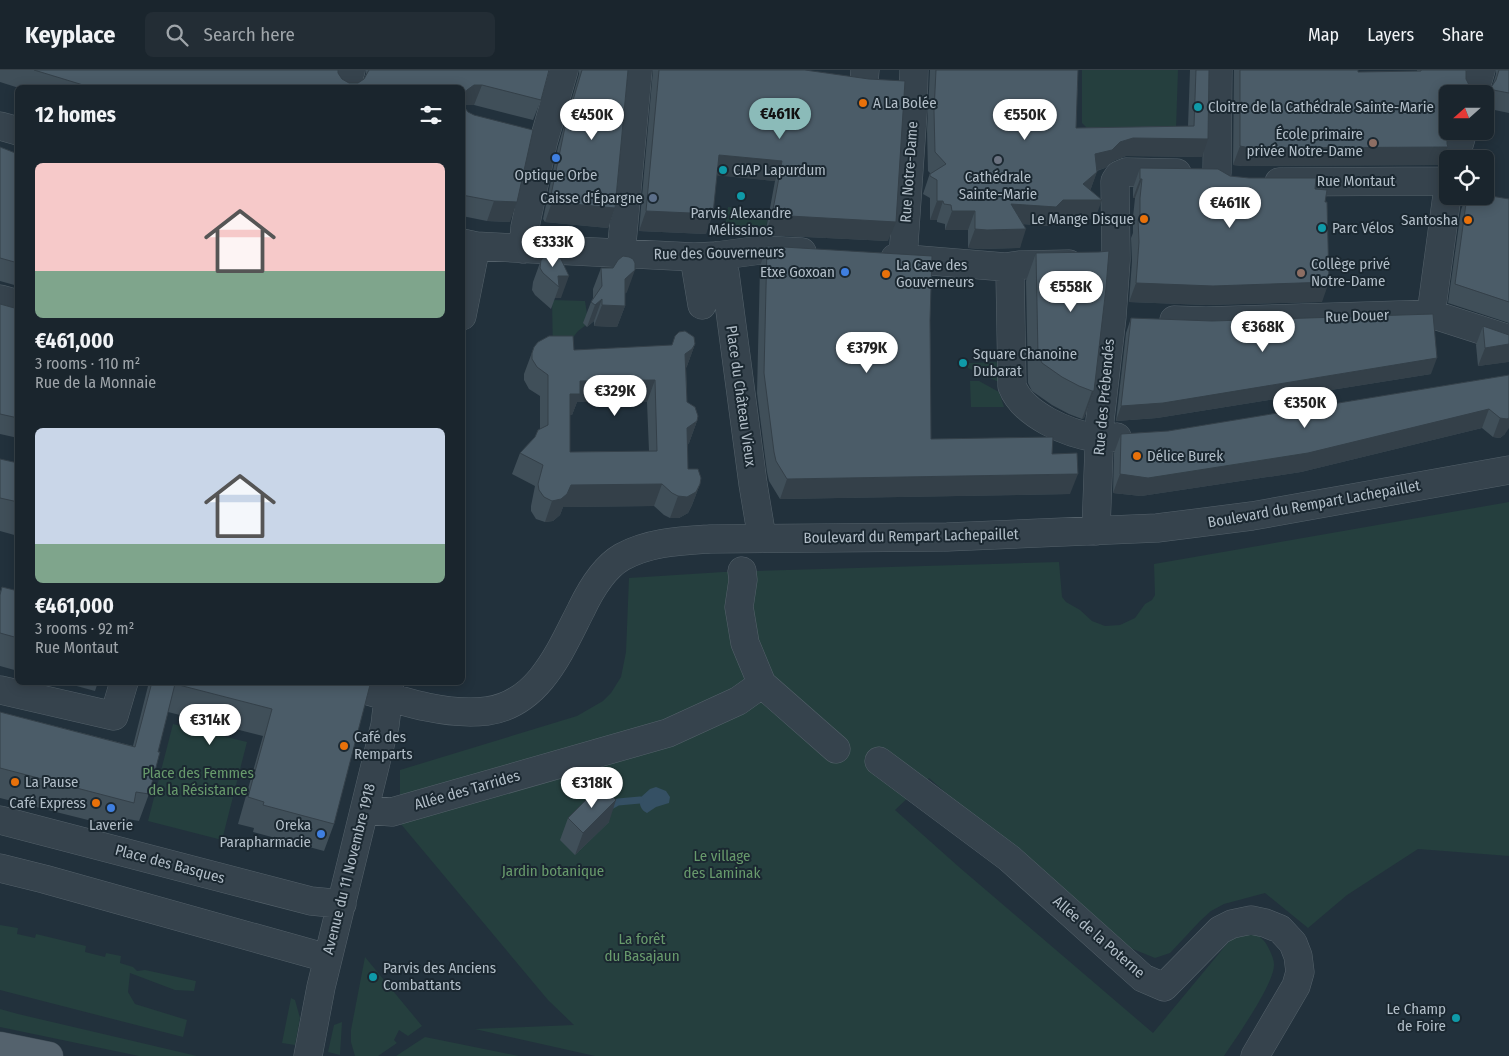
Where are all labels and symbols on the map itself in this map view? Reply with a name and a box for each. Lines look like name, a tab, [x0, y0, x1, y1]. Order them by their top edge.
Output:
north arrow	[1439, 85, 1494, 140]
place label: A La Bolée	[873, 94, 937, 112]
marker: A La Bolée	[857, 97, 869, 109]
pin: €450K	[557, 98, 627, 141]
pin: €461K	[745, 98, 815, 140]
pin: €550K	[990, 98, 1060, 141]
place label: Cloitre de la Cathédrale Sainte-Marie	[1208, 98, 1434, 116]
marker: Cloitre de la Cathédrale Sainte-Marie	[1192, 101, 1204, 113]
street label: Rue Notre-Dame	[896, 121, 922, 223]
place label: École primaire privée Notre-Dame	[1247, 125, 1363, 160]
marker: École primaire privée Notre-Dame	[1367, 137, 1379, 149]
marker: Optique Orbe	[550, 152, 562, 164]
marker: Cathédrale Sainte-Marie	[992, 154, 1004, 166]
place label: CIAP Lapurdum	[733, 161, 826, 179]
marker: CIAP Lapurdum	[717, 164, 729, 176]
place label: Optique Orbe	[515, 166, 597, 184]
place label: Cathédrale Sainte-Marie	[959, 168, 1037, 203]
street label: Rue Montaut	[1317, 172, 1395, 190]
pin: €461K	[1195, 186, 1265, 229]
place label: Caisse d'Épargne	[540, 189, 643, 207]
marker: Parvis Alexandre Mélissinos	[735, 190, 747, 202]
marker: Caisse d'Épargne	[647, 192, 659, 204]
place label: Parvis Alexandre Mélissinos	[691, 204, 791, 239]
place label: Le Mange Disque	[1031, 210, 1134, 228]
place label: Santosha	[1401, 211, 1458, 229]
marker: Le Mange Disque	[1138, 213, 1150, 225]
marker: Santosha	[1462, 214, 1474, 226]
place label: Parc Vélos	[1332, 219, 1394, 237]
marker: Parc Vélos	[1316, 222, 1328, 234]
pin: €333K	[518, 226, 588, 268]
street label: Rue des Gouverneurs	[654, 243, 784, 263]
place label: Collège privé Notre-Dame	[1311, 255, 1390, 290]
place label: La Cave des Gouverneurs	[896, 256, 974, 291]
place label: Etxe Goxoan	[760, 263, 835, 281]
marker: Etxe Goxoan	[839, 266, 851, 278]
marker: Collège privé Notre-Dame	[1295, 267, 1307, 279]
marker: La Cave des Gouverneurs	[880, 268, 892, 280]
pin: €558K	[1036, 270, 1106, 313]
street label: Rue Douer	[1325, 306, 1390, 326]
pin: €368K	[1228, 310, 1298, 353]
street label: Place du Château Vieux	[722, 324, 760, 468]
pin: €379K	[832, 332, 902, 374]
street label: Rue des Prébendés	[1090, 338, 1118, 456]
place label: Square Chanoine Dubarat	[973, 345, 1077, 380]
marker: Square Chanoine Dubarat	[957, 357, 969, 369]
pin: €329K	[580, 374, 650, 417]
pin: €350K	[1270, 386, 1340, 429]
place label: Délice Burek	[1147, 447, 1223, 465]
marker: Délice Burek	[1131, 450, 1143, 462]
street label: Boulevard du Rempart Lachepaillet	[1206, 476, 1422, 532]
street label: Boulevard du Rempart Lachepaillet	[803, 525, 1019, 547]
pin: €314K	[175, 704, 245, 746]
place label: Café des Remparts	[354, 728, 413, 763]
marker: Café des Remparts	[338, 740, 350, 752]
park label: Place des Femmes de la Résistance	[142, 764, 254, 799]
street label: Allée des Tarrides	[412, 766, 522, 814]
pin: €318K	[557, 766, 627, 809]
place label: La Pause	[25, 773, 79, 791]
marker: La Pause	[9, 776, 21, 788]
street label: Avenue du 11 Novembre 1918	[319, 782, 379, 956]
place label: Café Express	[9, 794, 86, 812]
marker: Café Express	[90, 797, 102, 809]
marker: Laverie	[105, 802, 117, 814]
place label: Laverie	[89, 816, 133, 834]
place label: Oreka Parapharmacie	[219, 816, 311, 851]
marker: Oreka Parapharmacie	[315, 828, 327, 840]
street label: Place des Basques	[113, 841, 227, 887]
park label: Le village des Laminak	[684, 847, 760, 882]
park label: Jardin botanique	[502, 862, 604, 880]
street label: Allée de la Poterne	[1049, 892, 1149, 982]
park label: La forêt du Basajaun	[604, 930, 680, 965]
place label: Parvis des Anciens Combattants	[383, 959, 496, 994]
marker: Parvis des Anciens Combattants	[367, 971, 379, 983]
place label: Le Champ de Foire	[1387, 1000, 1446, 1035]
marker: Le Champ de Foire	[1450, 1012, 1462, 1024]

